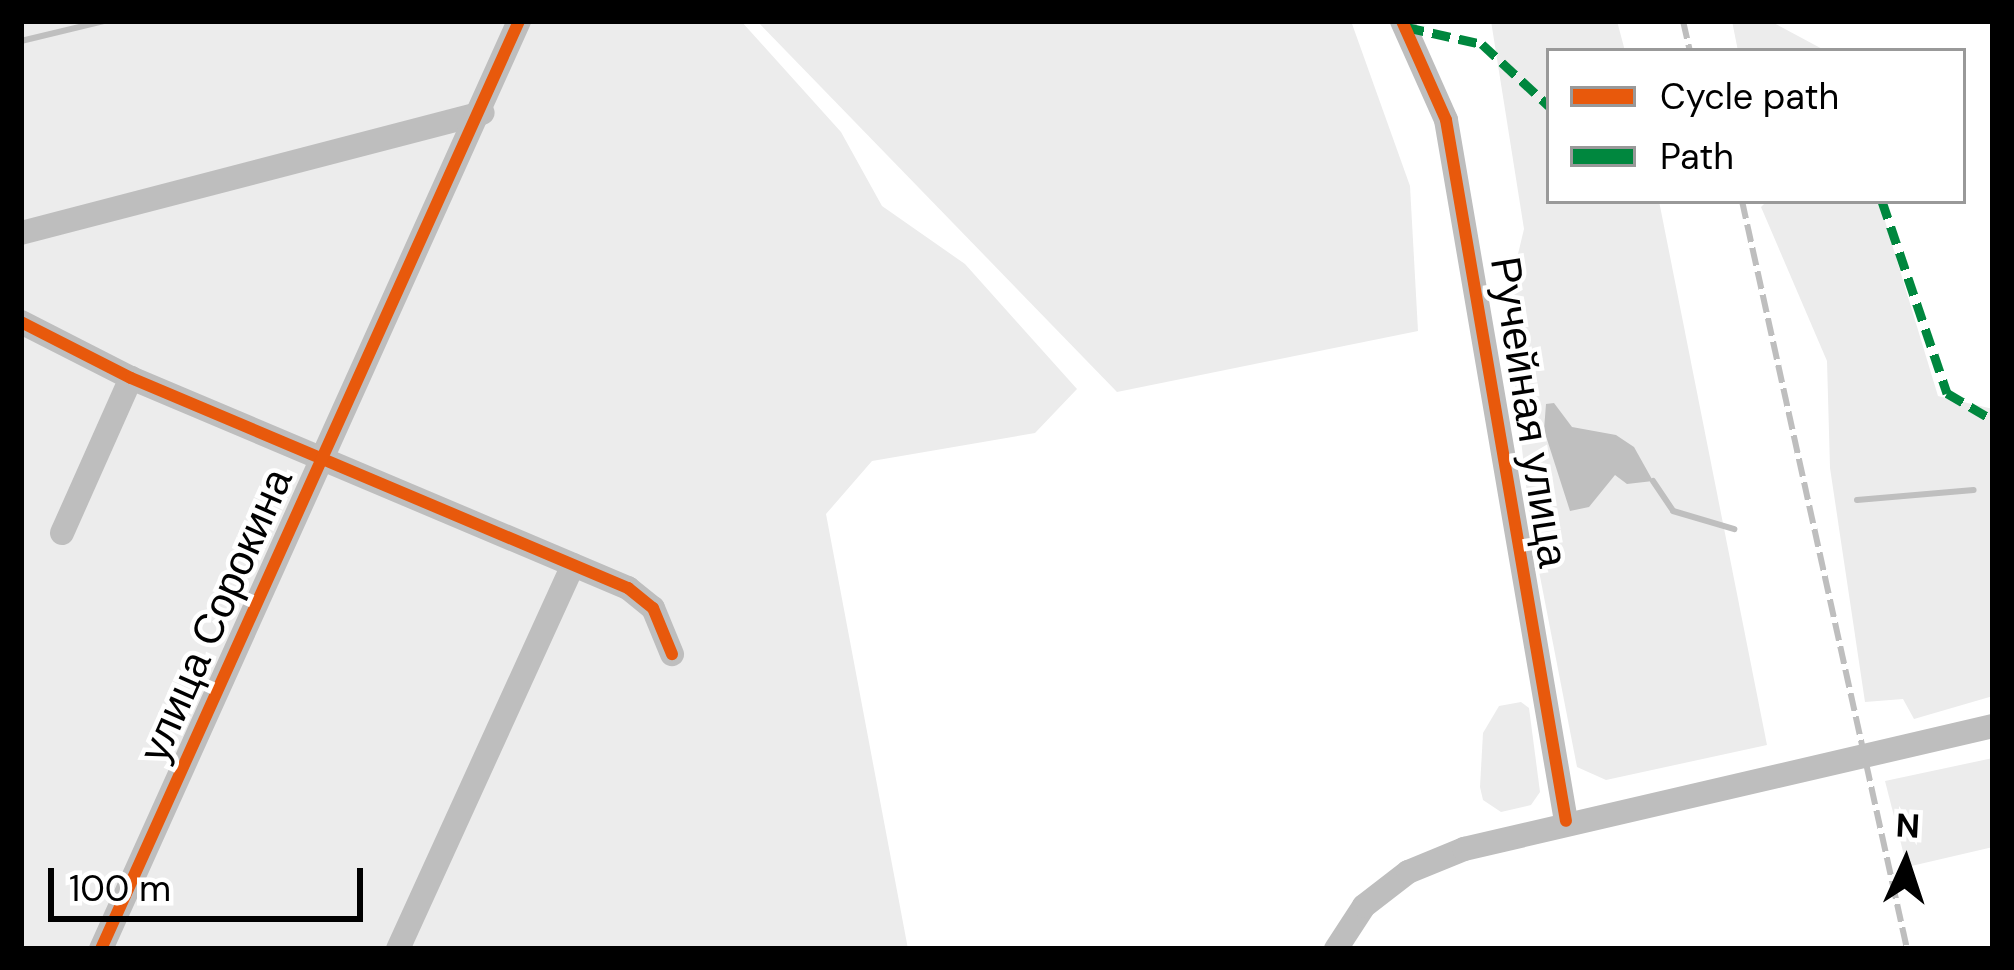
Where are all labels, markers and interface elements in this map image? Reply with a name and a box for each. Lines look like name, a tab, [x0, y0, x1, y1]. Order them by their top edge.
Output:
legend	[1546, 48, 1966, 204]
text: Cycle path	[1660, 73, 1839, 120]
text: Path	[1660, 133, 1734, 180]
street label: Ручейная улица	[1480, 253, 1578, 571]
street label: улица Сорокина	[129, 461, 303, 769]
north arrow	[1846, 802, 1966, 922]
text: N	[1895, 803, 1921, 848]
scale bar	[54, 844, 369, 918]
text: 100 m	[69, 865, 171, 912]

